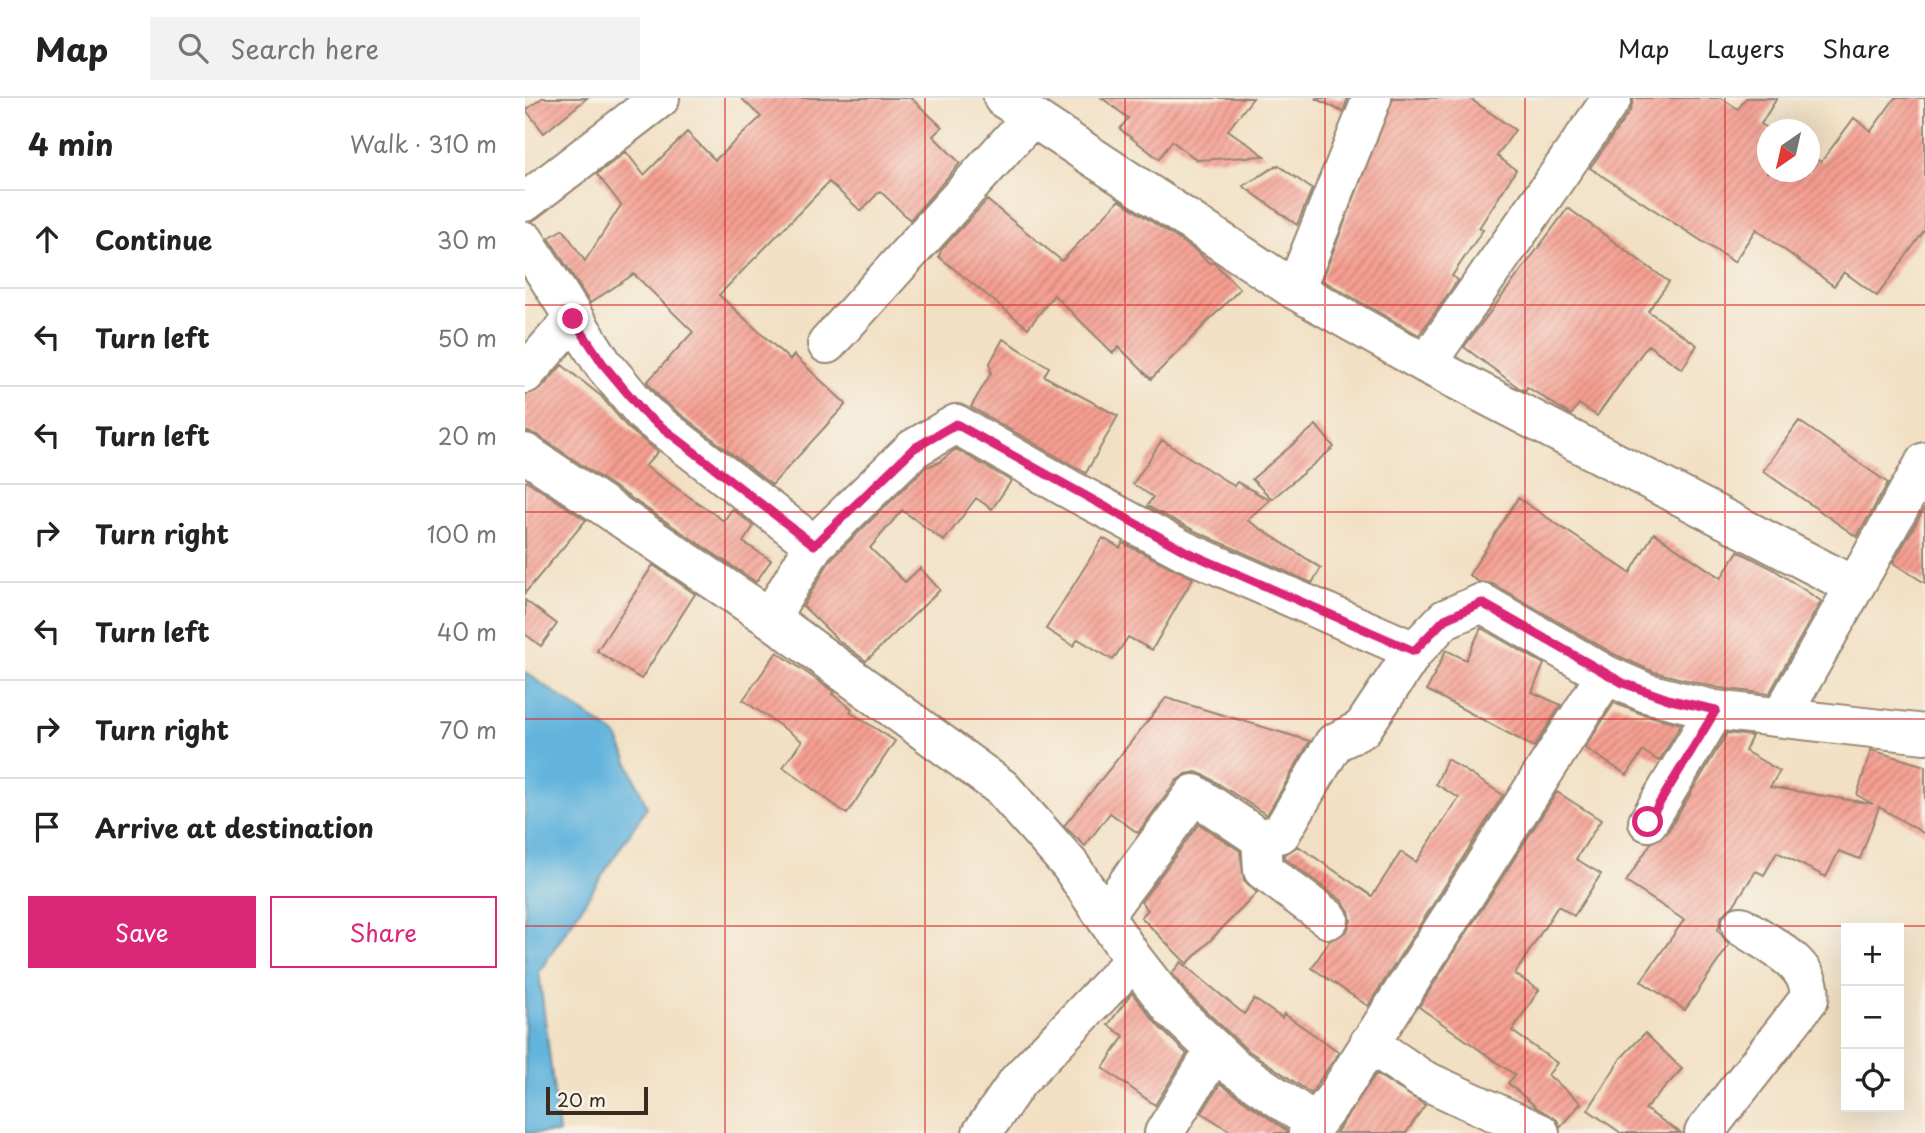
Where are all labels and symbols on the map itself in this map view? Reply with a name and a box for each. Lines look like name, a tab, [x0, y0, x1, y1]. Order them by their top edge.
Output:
north arrow	[1757, 119, 1820, 182]
route end	[557, 303, 588, 334]
route start	[1632, 806, 1663, 837]
scale bar	[546, 1084, 647, 1116]

